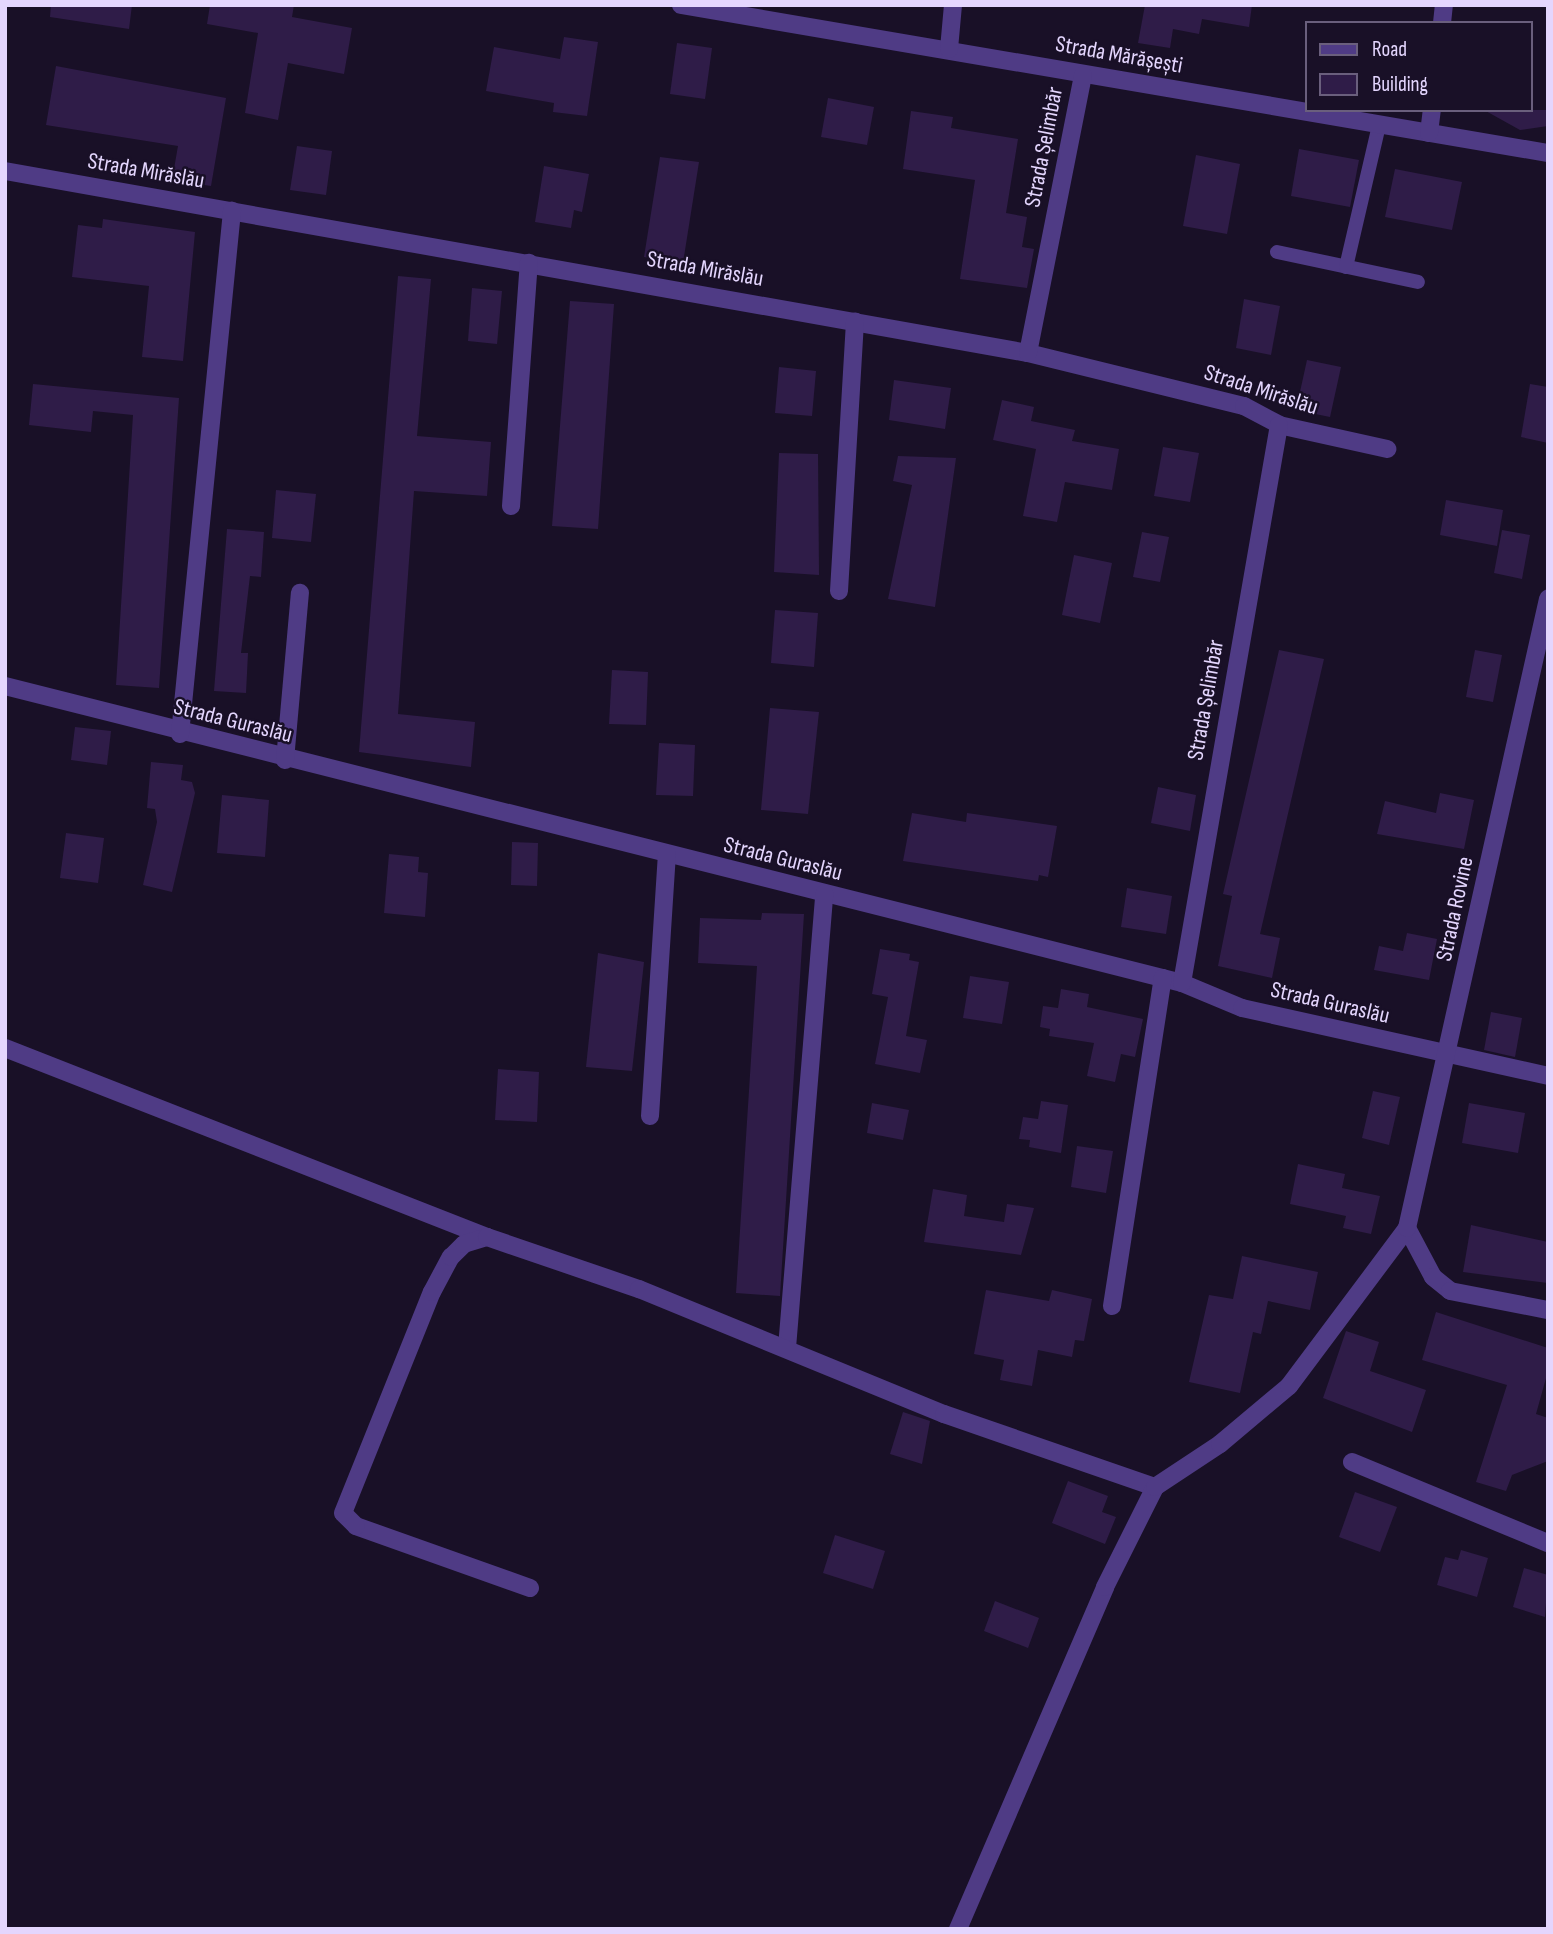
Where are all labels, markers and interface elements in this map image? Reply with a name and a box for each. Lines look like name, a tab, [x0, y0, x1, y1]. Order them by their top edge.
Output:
legend	[1304, 21, 1532, 112]
street label: Strada Mărășești	[1053, 30, 1185, 80]
text: Road	[1372, 37, 1407, 62]
text: Building	[1372, 72, 1428, 97]
street label: Strada Șelimbăr	[1019, 85, 1069, 209]
street label: Strada Mirăslău	[85, 147, 207, 195]
street label: Strada Mirăslău	[644, 245, 766, 293]
street label: Strada Mirăslău	[1201, 359, 1321, 421]
street label: Strada Șelimbăr	[1182, 638, 1230, 762]
street label: Strada Guraslău	[171, 693, 295, 749]
street label: Strada Guraslău	[721, 831, 845, 887]
street label: Strada Rovine	[1430, 854, 1480, 964]
street label: Strada Guraslău	[1268, 976, 1392, 1030]

